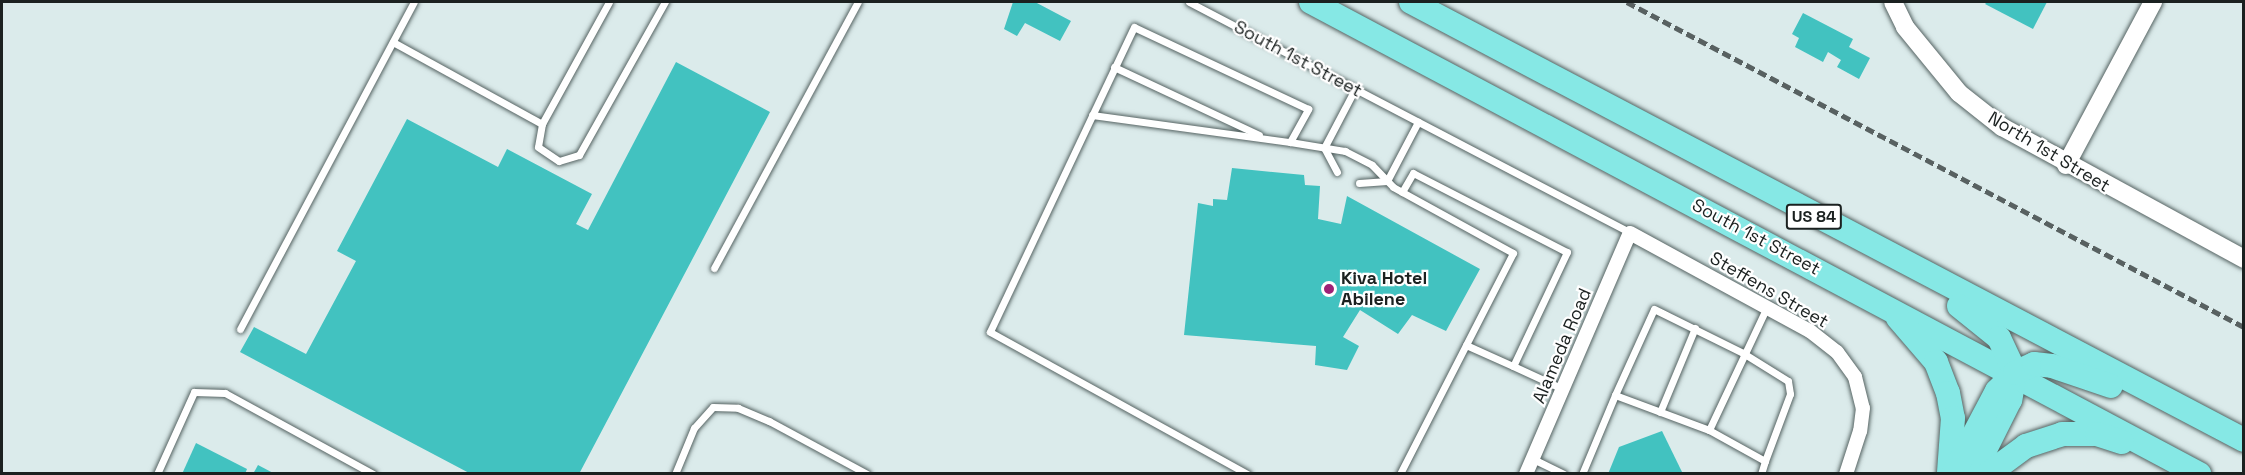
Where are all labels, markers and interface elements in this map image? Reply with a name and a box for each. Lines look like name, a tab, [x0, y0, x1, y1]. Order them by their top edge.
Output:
street label: South 1st Street	[1230, 16, 1366, 102]
street label: North 1st Street	[1984, 107, 2114, 197]
street label: South 1st Street	[1688, 194, 1824, 280]
road number: US 84	[1786, 204, 1842, 230]
street label: Steffens Street	[1706, 247, 1832, 333]
place label: Kiva Hotel Abilene	[1341, 268, 1427, 310]
marker: Kiva Hotel Abilene	[1322, 282, 1336, 296]
street label: Alameda Road	[1528, 285, 1596, 407]

